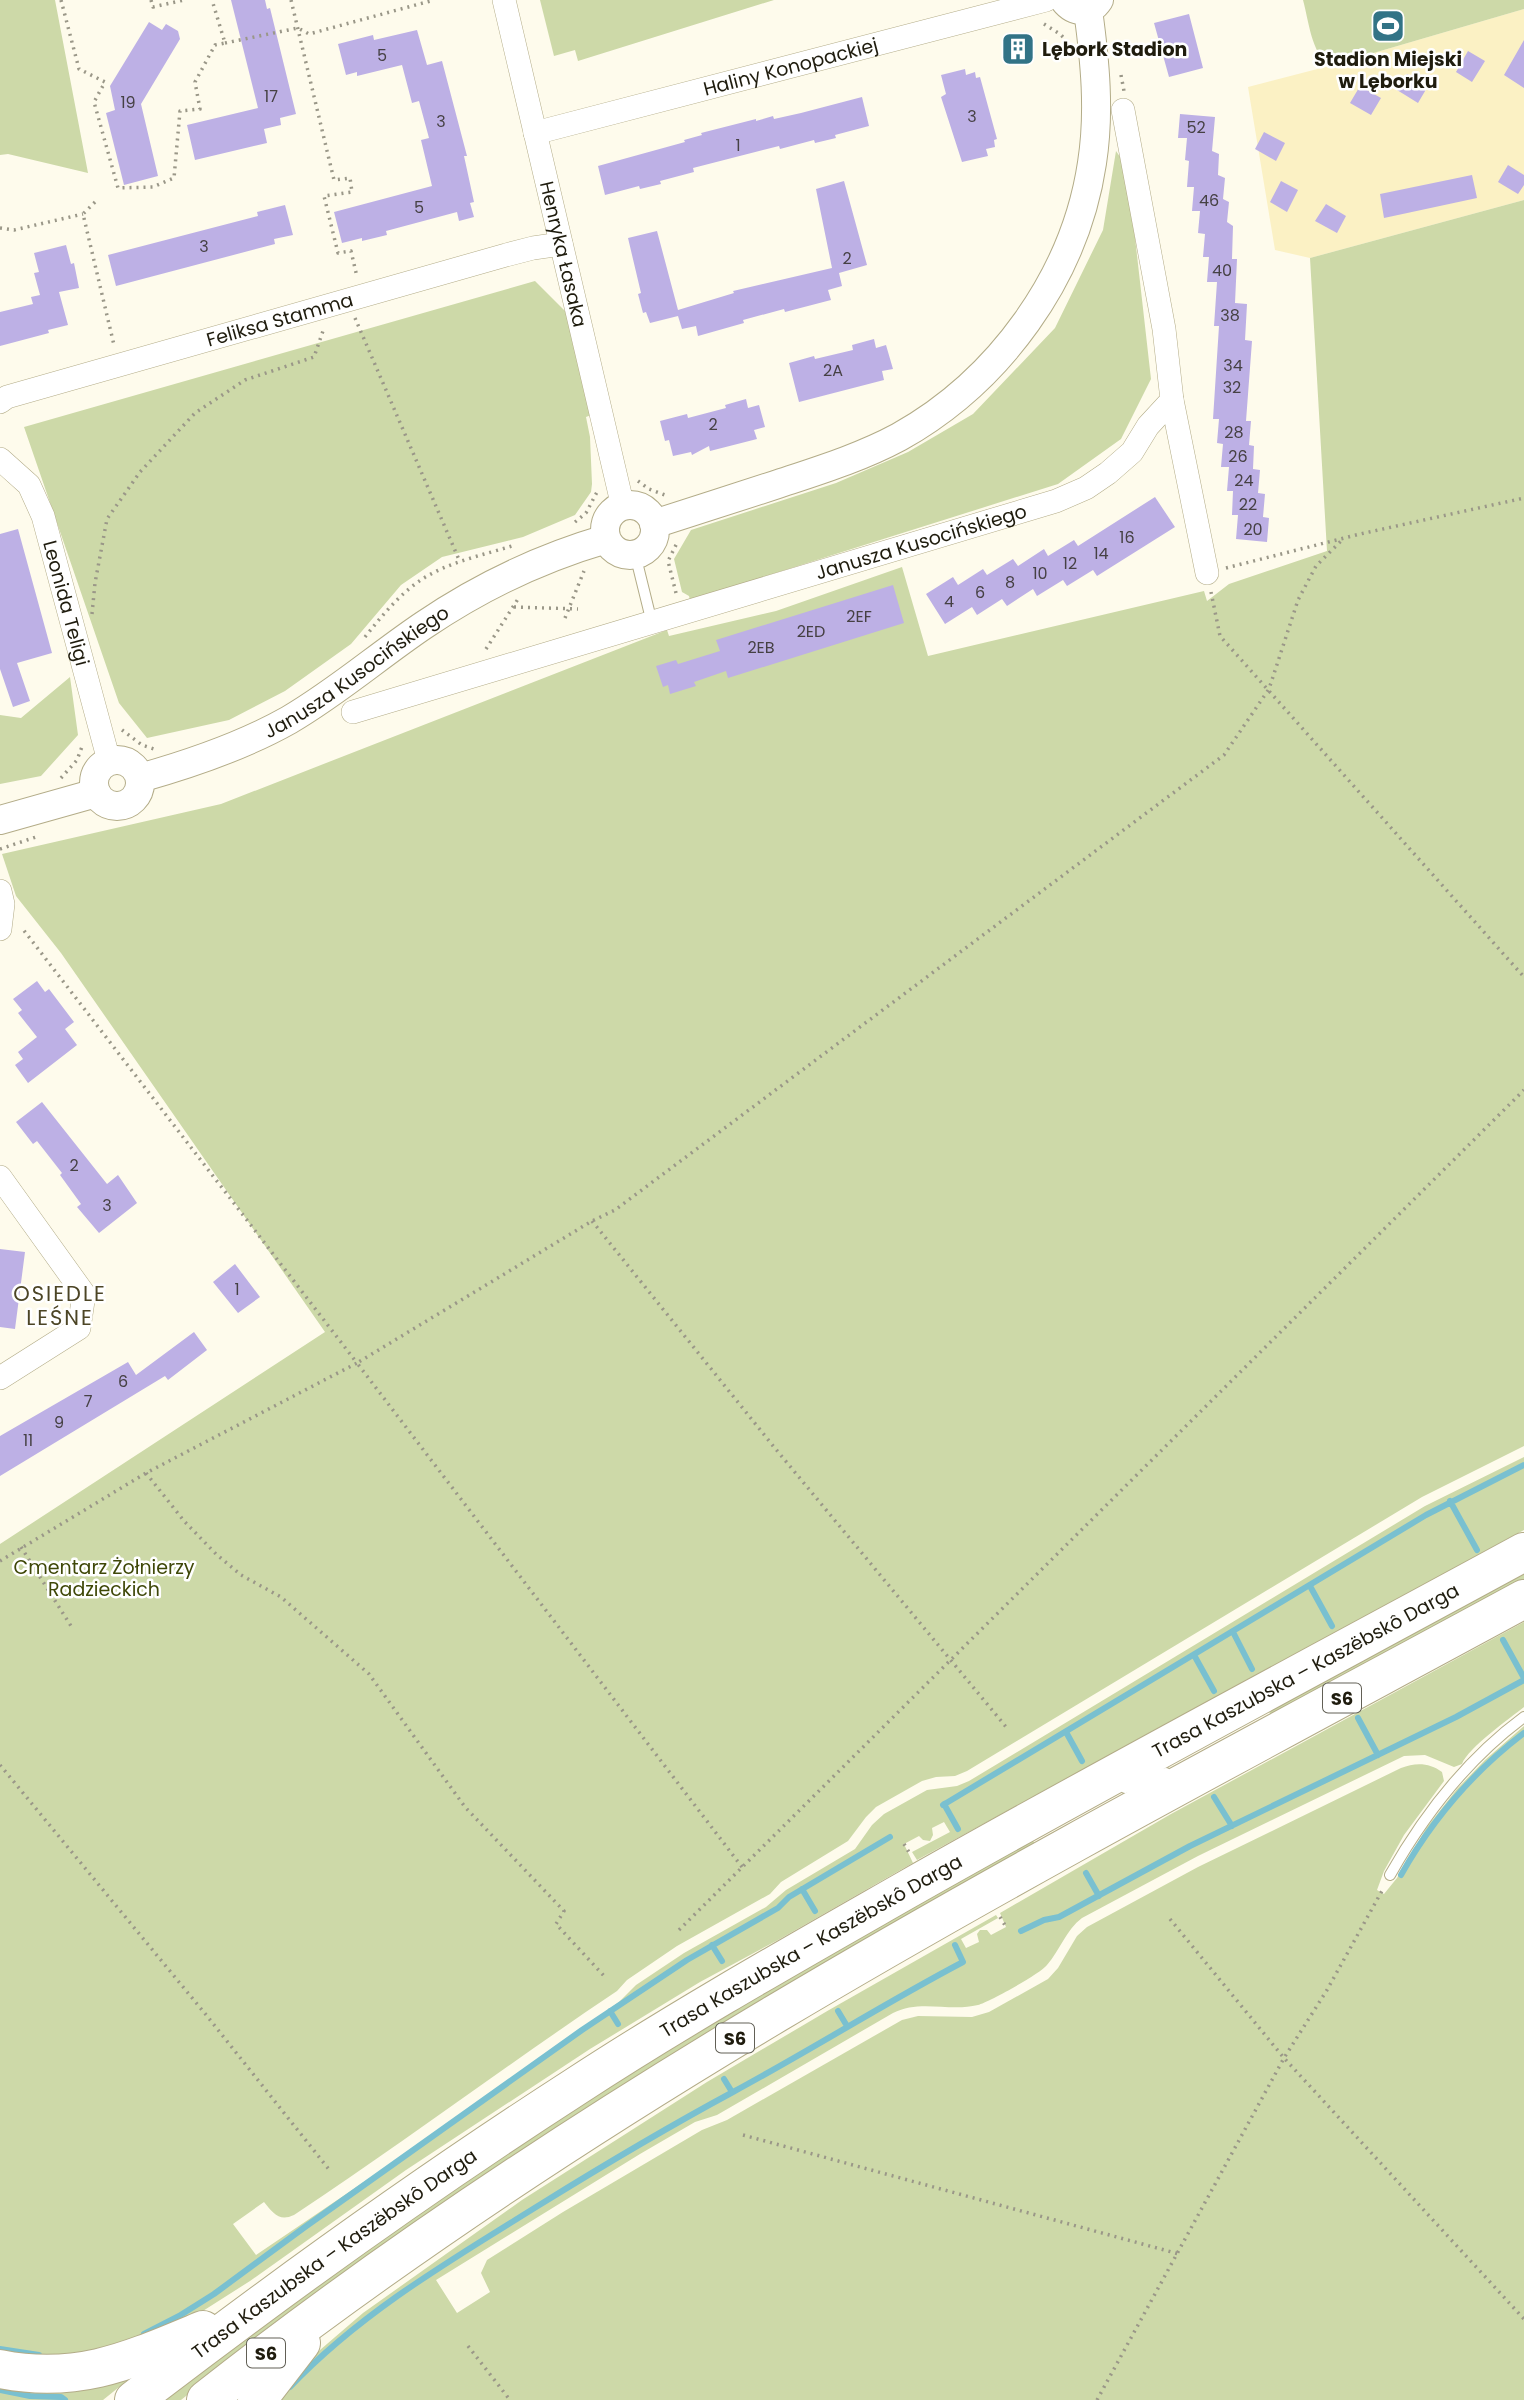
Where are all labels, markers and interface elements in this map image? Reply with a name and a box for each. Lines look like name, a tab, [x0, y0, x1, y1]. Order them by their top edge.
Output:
sports icon: Stadion Miejski w Lęborku	[1369, 7, 1407, 45]
building icon: Lębork Stadion	[999, 30, 1037, 68]
street label: Haliny Konopackiej	[700, 31, 881, 102]
place label: Lębork Stadion	[1042, 36, 1187, 63]
house number: 5	[377, 44, 387, 67]
place label: Stadion Miejski w Lęborku	[1314, 46, 1462, 95]
house number: 17	[264, 85, 278, 108]
house number: 19	[120, 91, 136, 114]
house number: 3	[967, 105, 977, 128]
house number: 3	[436, 110, 446, 133]
house number: 52	[1186, 116, 1206, 139]
house number: 1	[735, 134, 741, 157]
street label: Henryka Łasaka	[533, 178, 594, 330]
house number: 46	[1199, 189, 1219, 212]
house number: 5	[414, 196, 424, 219]
house number: 3	[199, 235, 209, 258]
house number: 2	[842, 247, 852, 270]
house number: 40	[1212, 259, 1232, 282]
street label: Feliksa Stamma	[203, 286, 356, 353]
house number: 38	[1220, 304, 1240, 327]
house number: 34	[1223, 354, 1243, 377]
house number: 2A	[823, 359, 843, 382]
house number: 32	[1223, 376, 1241, 399]
house number: 2	[708, 413, 718, 436]
house number: 28	[1224, 421, 1244, 444]
house number: 26	[1228, 445, 1248, 468]
house number: 24	[1234, 469, 1254, 492]
house number: 22	[1239, 493, 1257, 516]
street label: Janusza Kusocińskiego	[812, 497, 1030, 586]
house number: 20	[1243, 518, 1263, 541]
house number: 16	[1119, 526, 1135, 549]
street label: Leonida Teligi	[37, 537, 96, 669]
house number: 14	[1093, 542, 1109, 565]
house number: 12	[1063, 552, 1077, 575]
house number: 10	[1032, 562, 1048, 585]
house number: 8	[1005, 571, 1015, 594]
house number: 6	[975, 581, 985, 604]
house number: 4	[944, 590, 954, 613]
street label: Janusza Kusocińskiego	[259, 599, 454, 745]
house number: 2EF	[846, 605, 872, 628]
house number: 2ED	[797, 620, 825, 643]
house number: 2EB	[747, 636, 775, 659]
house number: 2	[69, 1154, 79, 1177]
house number: 3	[102, 1194, 112, 1217]
house number: 1	[234, 1278, 240, 1301]
district label: OSIEDLE LEŚNE	[13, 1279, 107, 1332]
house number: 6	[118, 1370, 128, 1393]
house number: 7	[84, 1390, 93, 1413]
house number: 9	[54, 1411, 64, 1434]
house number: 11	[23, 1429, 33, 1452]
park label: Cmentarz Żołnierzy Radzieckich	[14, 1554, 195, 1603]
street label: Trasa Kaszubska – Kaszëbskô Darga	[1147, 1576, 1464, 1764]
road number: S6	[1323, 1684, 1361, 1713]
street label: Trasa Kaszubska – Kaszëbskô Darga	[655, 1848, 967, 2044]
road number: S6	[716, 2024, 754, 2052]
street label: Trasa Kaszubska – Kaszëbskô Darga	[186, 2142, 482, 2365]
road number: S6	[247, 2339, 285, 2368]

